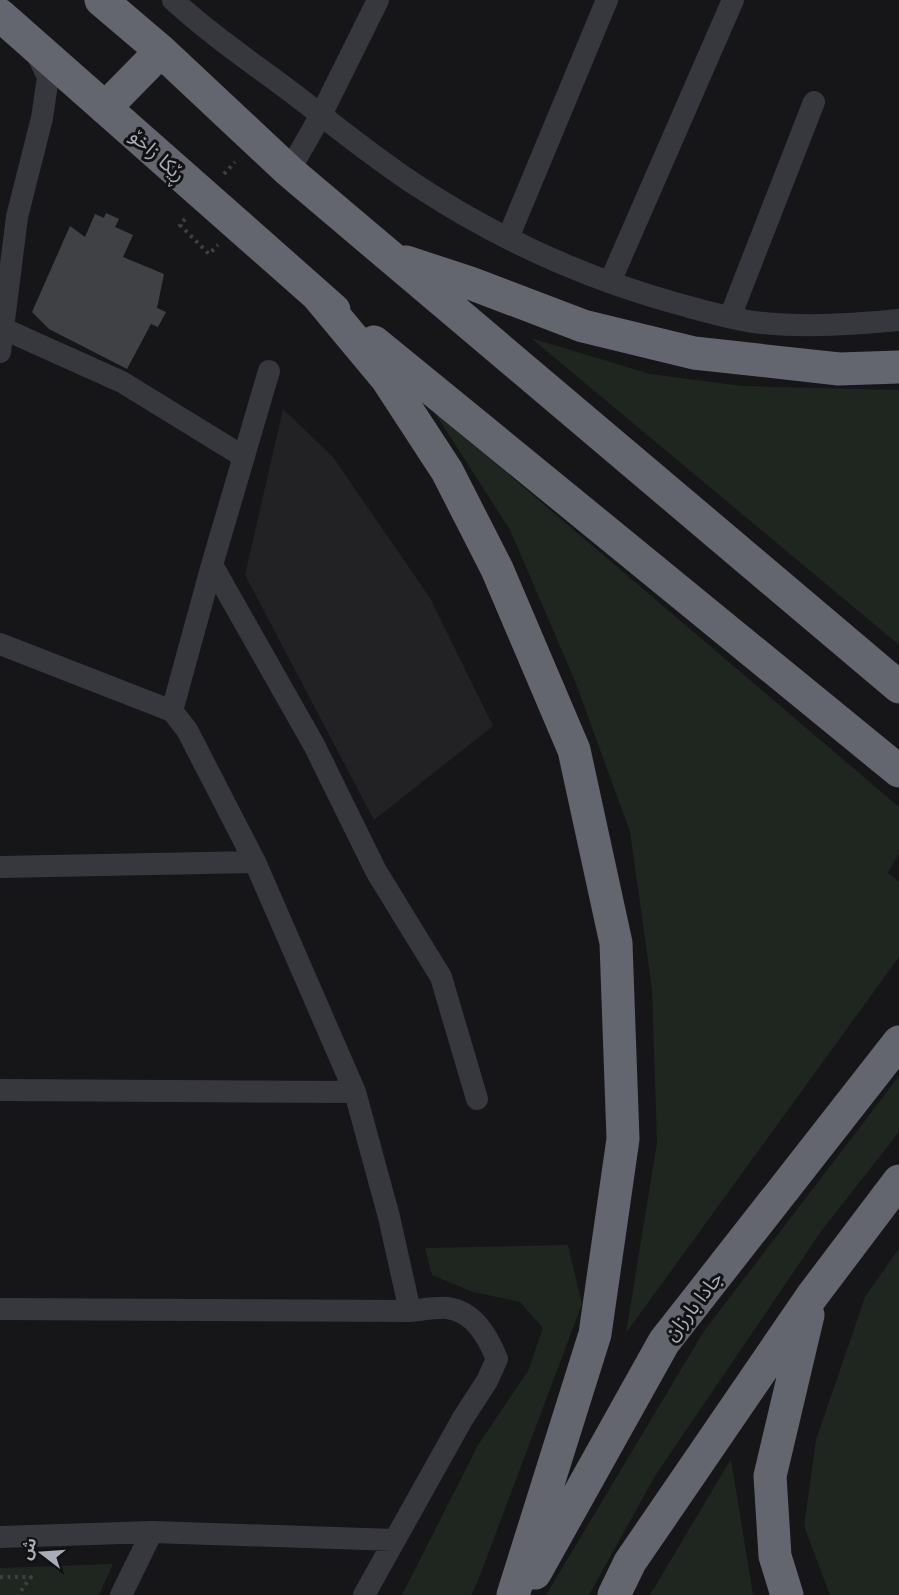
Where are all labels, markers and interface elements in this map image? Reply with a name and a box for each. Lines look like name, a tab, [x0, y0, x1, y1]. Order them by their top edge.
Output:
street label: ڕێکا زاخۆ	[122, 124, 190, 190]
street label: جادا بارزان	[659, 1267, 727, 1345]
north arrow	[12, 1523, 72, 1583]
text: ش	[17, 1536, 40, 1562]

